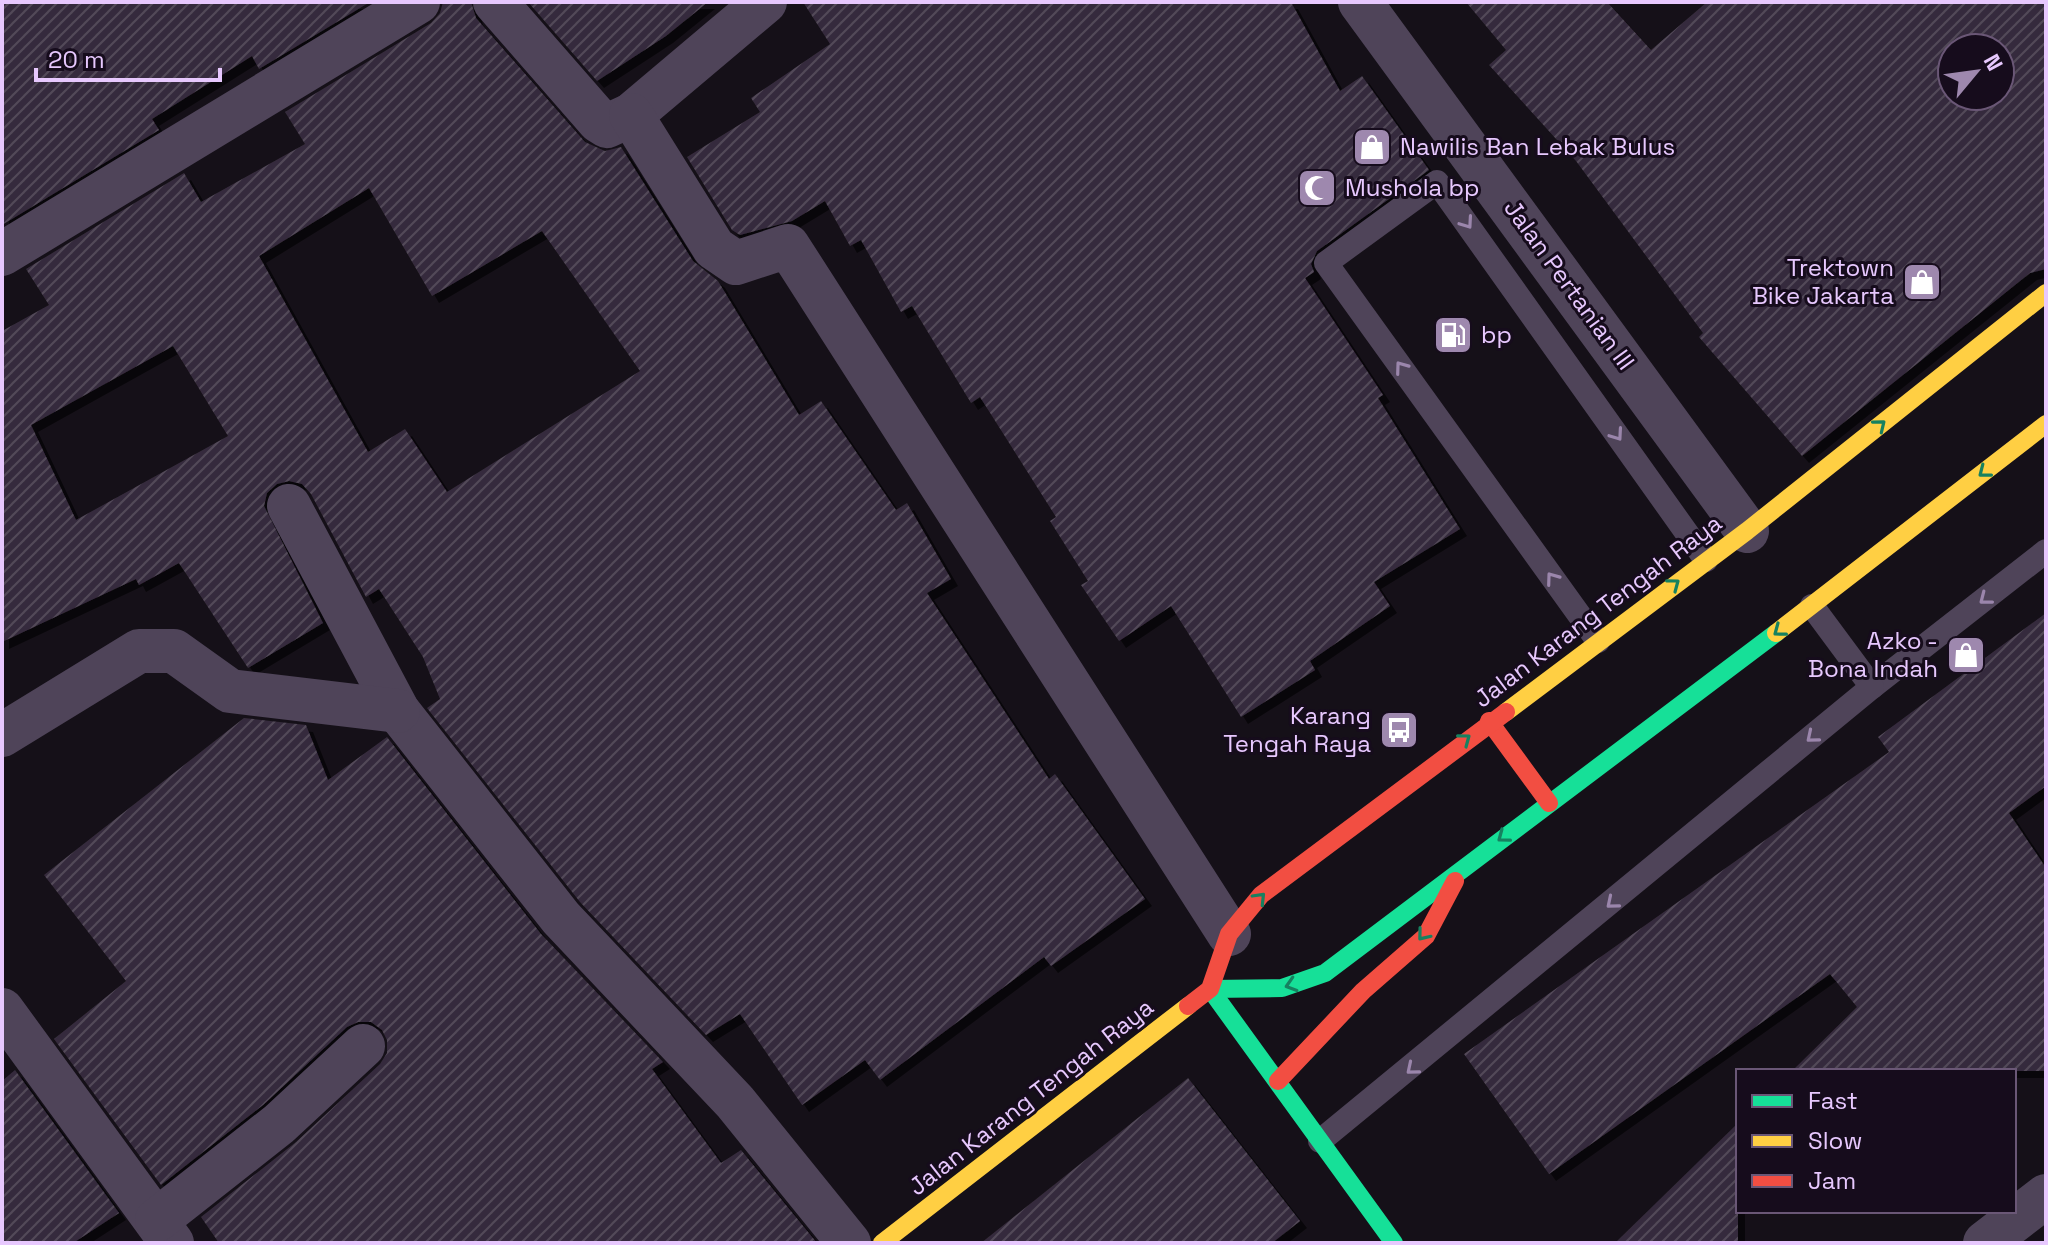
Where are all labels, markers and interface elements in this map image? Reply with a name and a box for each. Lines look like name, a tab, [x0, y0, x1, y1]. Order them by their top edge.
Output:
scale bar	[36, 32, 220, 82]
north arrow	[1936, 32, 2016, 112]
text: 20 m	[48, 44, 105, 75]
text: N	[1978, 49, 2009, 76]
shop icon: Nawilis Ban Lebak Bulus	[1351, 126, 1393, 168]
place label: Nawilis Ban Lebak Bulus	[1400, 131, 1675, 162]
mosque icon: Mushola bp	[1296, 167, 1338, 209]
place label: Mushola bp	[1345, 172, 1479, 203]
street label: Jalan Pertanian III	[1497, 194, 1642, 376]
one-way arrow	[1457, 214, 1471, 229]
place label: Trektown Bike Jakarta	[1752, 252, 1894, 311]
shop icon: Trektown Bike Jakarta	[1901, 261, 1943, 303]
fuel station icon: bp	[1432, 314, 1474, 356]
place label: bp	[1481, 319, 1512, 350]
one-way arrow	[1396, 361, 1410, 375]
one-way arrow	[1871, 420, 1885, 435]
one-way arrow	[1607, 426, 1622, 440]
one-way arrow	[1978, 463, 1993, 477]
street label: Jalan Karang Tengah Raya	[1468, 507, 1728, 714]
one-way arrow	[1547, 572, 1562, 587]
one-way arrow	[1665, 580, 1680, 594]
one-way arrow	[1980, 589, 1994, 604]
one-way arrow	[1773, 622, 1788, 636]
place label: Azko - Bona Indah	[1808, 625, 1938, 684]
shop icon: Azko - Bona Indah	[1945, 634, 1987, 676]
place label: Karang Tengah Raya	[1223, 700, 1371, 759]
bus stop icon: Karang Tengah Raya	[1378, 709, 1420, 751]
one-way arrow	[1807, 727, 1821, 742]
one-way arrow	[1456, 735, 1471, 749]
one-way arrow	[1497, 828, 1512, 842]
one-way arrow	[1250, 893, 1265, 907]
one-way arrow	[1607, 893, 1621, 908]
one-way arrow	[1418, 926, 1432, 941]
one-way arrow	[1285, 976, 1298, 992]
street label: Jalan Karang Tengah Raya	[902, 991, 1160, 1202]
one-way arrow	[1407, 1059, 1421, 1074]
legend	[1736, 1069, 2016, 1213]
text: Fast	[1808, 1085, 1858, 1116]
text: Slow	[1808, 1125, 1862, 1156]
text: Jam	[1808, 1165, 1856, 1196]

